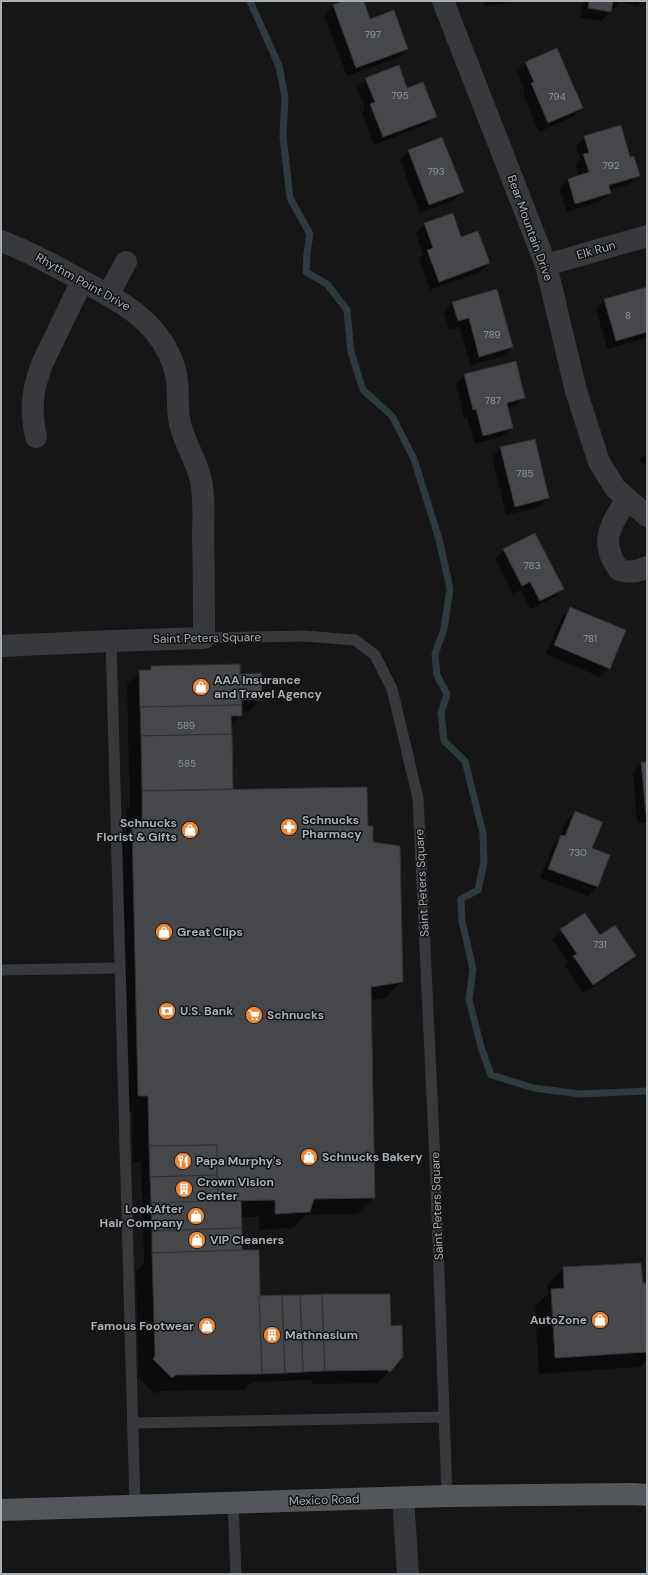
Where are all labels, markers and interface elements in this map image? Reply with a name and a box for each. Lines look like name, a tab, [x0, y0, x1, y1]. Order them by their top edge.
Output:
house number: 797	[365, 28, 381, 41]
house number: 795	[391, 89, 409, 102]
house number: 794	[548, 90, 566, 103]
house number: 792	[603, 159, 620, 172]
house number: 793	[427, 165, 445, 178]
street label: Bear Mountain Drive	[503, 173, 557, 283]
street label: Elk Run	[575, 237, 617, 263]
street label: Rhythm Point Drive	[33, 249, 133, 315]
house number: 8	[625, 309, 631, 322]
house number: 789	[483, 328, 501, 341]
house number: 787	[485, 394, 501, 407]
house number: 785	[516, 467, 534, 480]
house number: 783	[523, 559, 541, 572]
street label: Saint Peters Square	[153, 629, 261, 647]
house number: 781	[583, 632, 597, 645]
place label: AAA Insurance and Travel Agency	[214, 672, 323, 702]
shop icon: AAA Insurance and Travel Agency	[191, 677, 211, 697]
house number: 589	[177, 719, 195, 732]
house number: 585	[178, 757, 196, 770]
place label: Schnucks Pharmacy	[302, 812, 362, 842]
place label: Schnucks Florist & Gifts	[97, 815, 177, 845]
pharmacy icon: Schnucks Pharmacy	[279, 817, 299, 837]
shop icon: Schnucks Florist & Gifts	[180, 820, 200, 840]
street label: Saint Peters Square	[411, 828, 433, 938]
house number: 730	[569, 846, 587, 859]
shop icon: Great Clips	[154, 922, 174, 942]
place label: Great Clips	[177, 924, 243, 940]
house number: 731	[593, 938, 607, 951]
bank icon: U.S. Bank	[157, 1001, 177, 1021]
place label: U.S. Bank	[180, 1003, 233, 1019]
supermarket icon: Schnucks	[244, 1005, 264, 1025]
place label: Schnucks	[267, 1007, 324, 1023]
shop icon: Schnucks Bakery	[299, 1147, 319, 1167]
place label: Schnucks Bakery	[322, 1149, 423, 1165]
restaurant icon: Papa Murphy's	[173, 1151, 193, 1171]
street label: Saint Peters Square	[427, 1151, 447, 1260]
place label: Papa Murphy's	[196, 1153, 282, 1169]
place label: Crown Vision Center	[197, 1174, 274, 1204]
building icon: Crown Vision Center	[174, 1179, 194, 1199]
place label: LookAfter Hair Company	[100, 1201, 184, 1231]
shop icon: LookAfter Hair Company	[186, 1206, 206, 1226]
shop icon: VIP Cleaners	[187, 1230, 207, 1250]
place label: VIP Cleaners	[210, 1232, 284, 1248]
shop icon: AutoZone	[590, 1310, 610, 1330]
place label: AutoZone	[530, 1312, 587, 1328]
shop icon: Famous Footwear	[197, 1316, 217, 1336]
place label: Famous Footwear	[91, 1318, 194, 1334]
building icon: Mathnasium	[262, 1325, 282, 1345]
place label: Mathnasium	[285, 1327, 358, 1343]
street label: Mexico Road	[288, 1491, 360, 1509]

